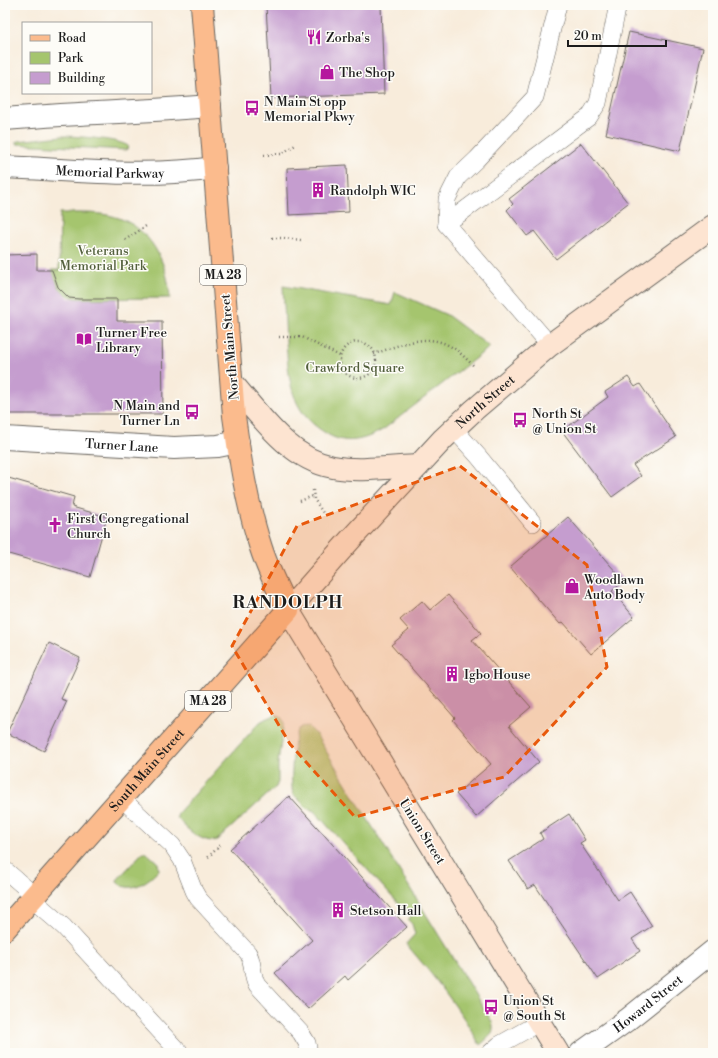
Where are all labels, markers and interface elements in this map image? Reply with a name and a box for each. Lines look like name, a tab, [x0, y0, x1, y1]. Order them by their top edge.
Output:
legend	[22, 22, 152, 94]
scale bar	[568, 22, 666, 48]
restaurant icon: Zorba's	[305, 28, 323, 46]
text: 20 m	[574, 29, 602, 44]
place label: Zorba's	[326, 30, 370, 46]
text: Road	[58, 31, 86, 46]
text: Park	[58, 51, 84, 66]
shop icon: The Shop	[318, 63, 336, 81]
place label: The Shop	[339, 65, 395, 81]
text: Building	[57, 71, 106, 86]
place label: N Main St opp Memorial Pkwy	[264, 94, 356, 125]
bus stop icon: N Main St opp Memorial Pkwy	[243, 99, 261, 117]
street label: Memorial Parkway	[55, 163, 165, 182]
building icon: Randolph WIC	[309, 181, 327, 199]
place label: Randolph WIC	[330, 183, 416, 199]
park label: Veterans Memorial Park	[59, 243, 148, 274]
road number: MA 28	[200, 265, 246, 285]
street label: North Main Street	[217, 293, 243, 400]
place label: Turner Free Library	[96, 325, 167, 356]
library icon: Turner Free Library	[75, 330, 93, 348]
park label: Crawford Square	[306, 360, 405, 376]
street label: North Street	[453, 372, 519, 432]
place label: N Main and Turner Ln	[113, 398, 181, 429]
bus stop icon: N Main and Turner Ln	[183, 403, 201, 421]
place label: North St @ Union St	[532, 406, 597, 437]
bus stop icon: North St @ Union St	[511, 411, 529, 429]
street label: Turner Lane	[85, 436, 159, 456]
place label: First Congregational Church	[67, 511, 189, 542]
church icon: First Congregational Church	[46, 516, 64, 534]
place label: Woodlawn Auto Body	[583, 572, 646, 603]
shop icon: Woodlawn Auto Body	[563, 577, 581, 595]
district label: RANDOLPH	[233, 592, 343, 614]
building icon: Igbo House	[443, 665, 461, 683]
place label: Igbo House	[464, 667, 531, 683]
road number: MA 28	[185, 691, 231, 711]
street label: South Main Street	[106, 725, 188, 815]
street label: Union Street	[396, 796, 449, 868]
building icon: Stetson Hall	[329, 901, 347, 919]
place label: Stetson Hall	[350, 903, 421, 919]
street label: Howard Street	[610, 971, 686, 1036]
place label: Union St @ South St	[503, 993, 566, 1024]
bus stop icon: Union St @ South St	[482, 998, 500, 1016]

